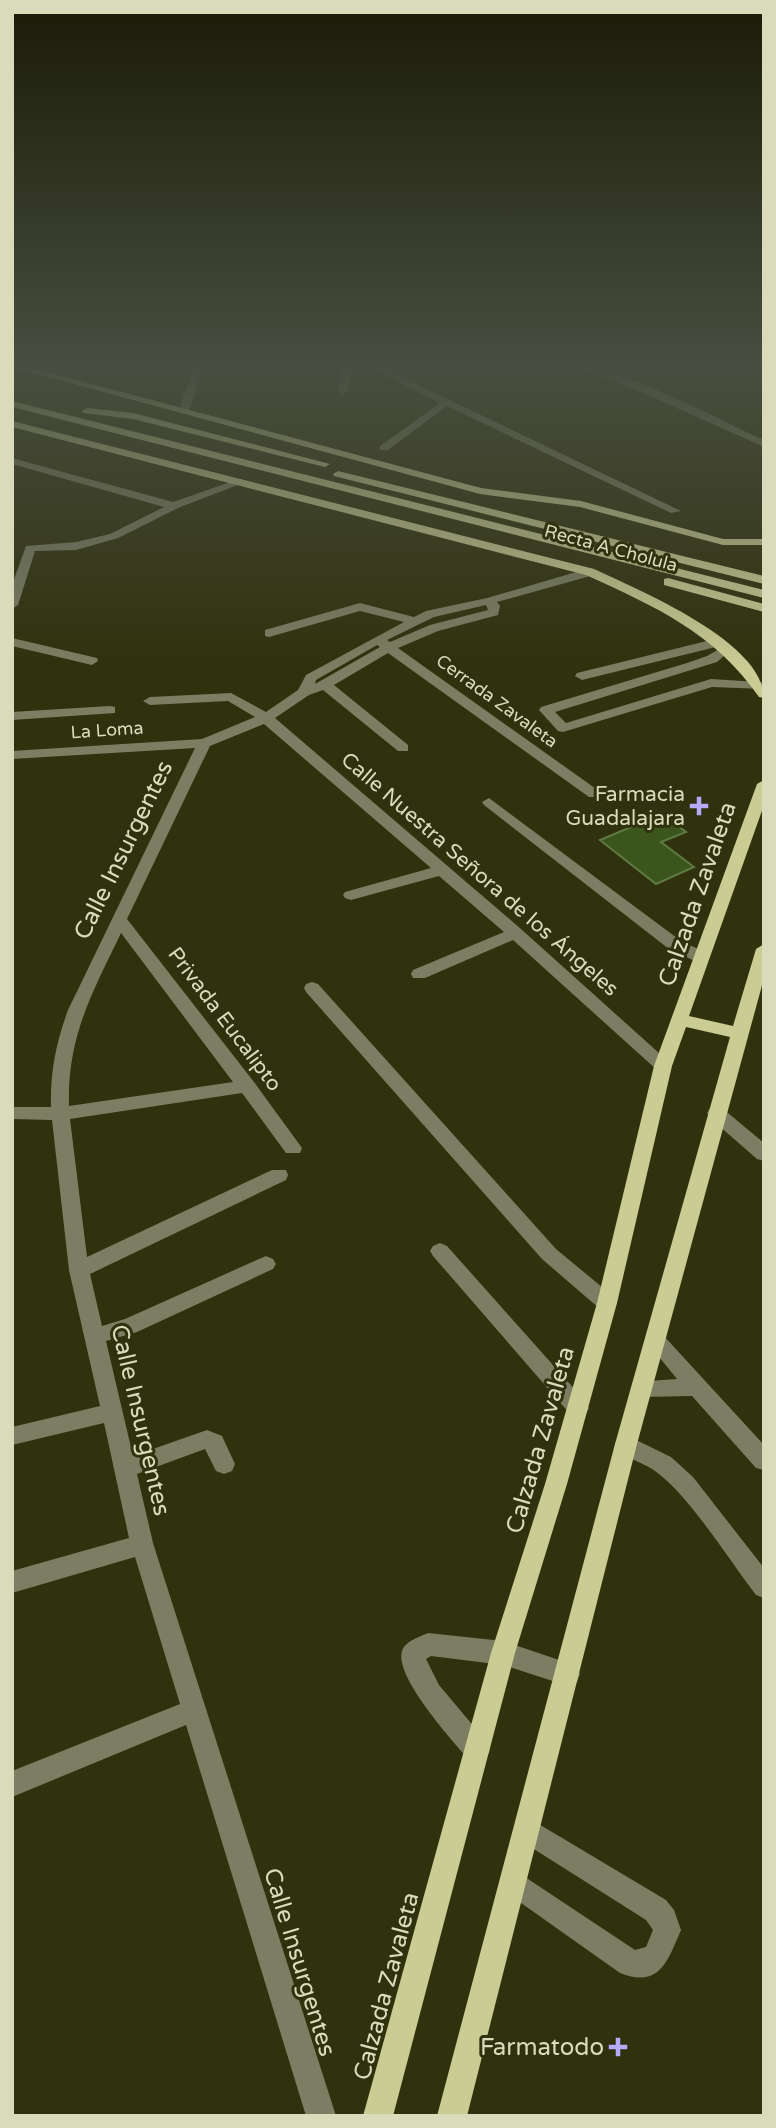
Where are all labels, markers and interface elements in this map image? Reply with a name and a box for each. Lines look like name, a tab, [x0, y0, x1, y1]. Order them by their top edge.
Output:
street label: Recta A Cholula	[542, 520, 680, 576]
street label: Cerrada Zavaleta	[432, 649, 562, 753]
street label: La Loma	[70, 716, 144, 744]
street label: Calle Nuestra Señora de los Ángeles	[336, 747, 623, 1002]
street label: Calle Insurgentes	[68, 756, 179, 944]
place label: Farmacia Guadalajara	[565, 782, 685, 831]
street label: Calzada Zavaleta	[652, 798, 743, 990]
marker: Farmacia Guadalajara	[691, 798, 707, 814]
street label: Privada Eucalipto	[162, 942, 287, 1096]
street label: Calle Insurgentes	[104, 1322, 177, 1519]
street label: Calzada Zavaleta	[500, 1343, 581, 1537]
street label: Calle Insurgentes	[257, 1865, 342, 2060]
street label: Calzada Zavaleta	[347, 1889, 426, 2083]
place label: Farmatodo	[480, 2033, 604, 2062]
marker: Farmatodo	[610, 2039, 626, 2055]

